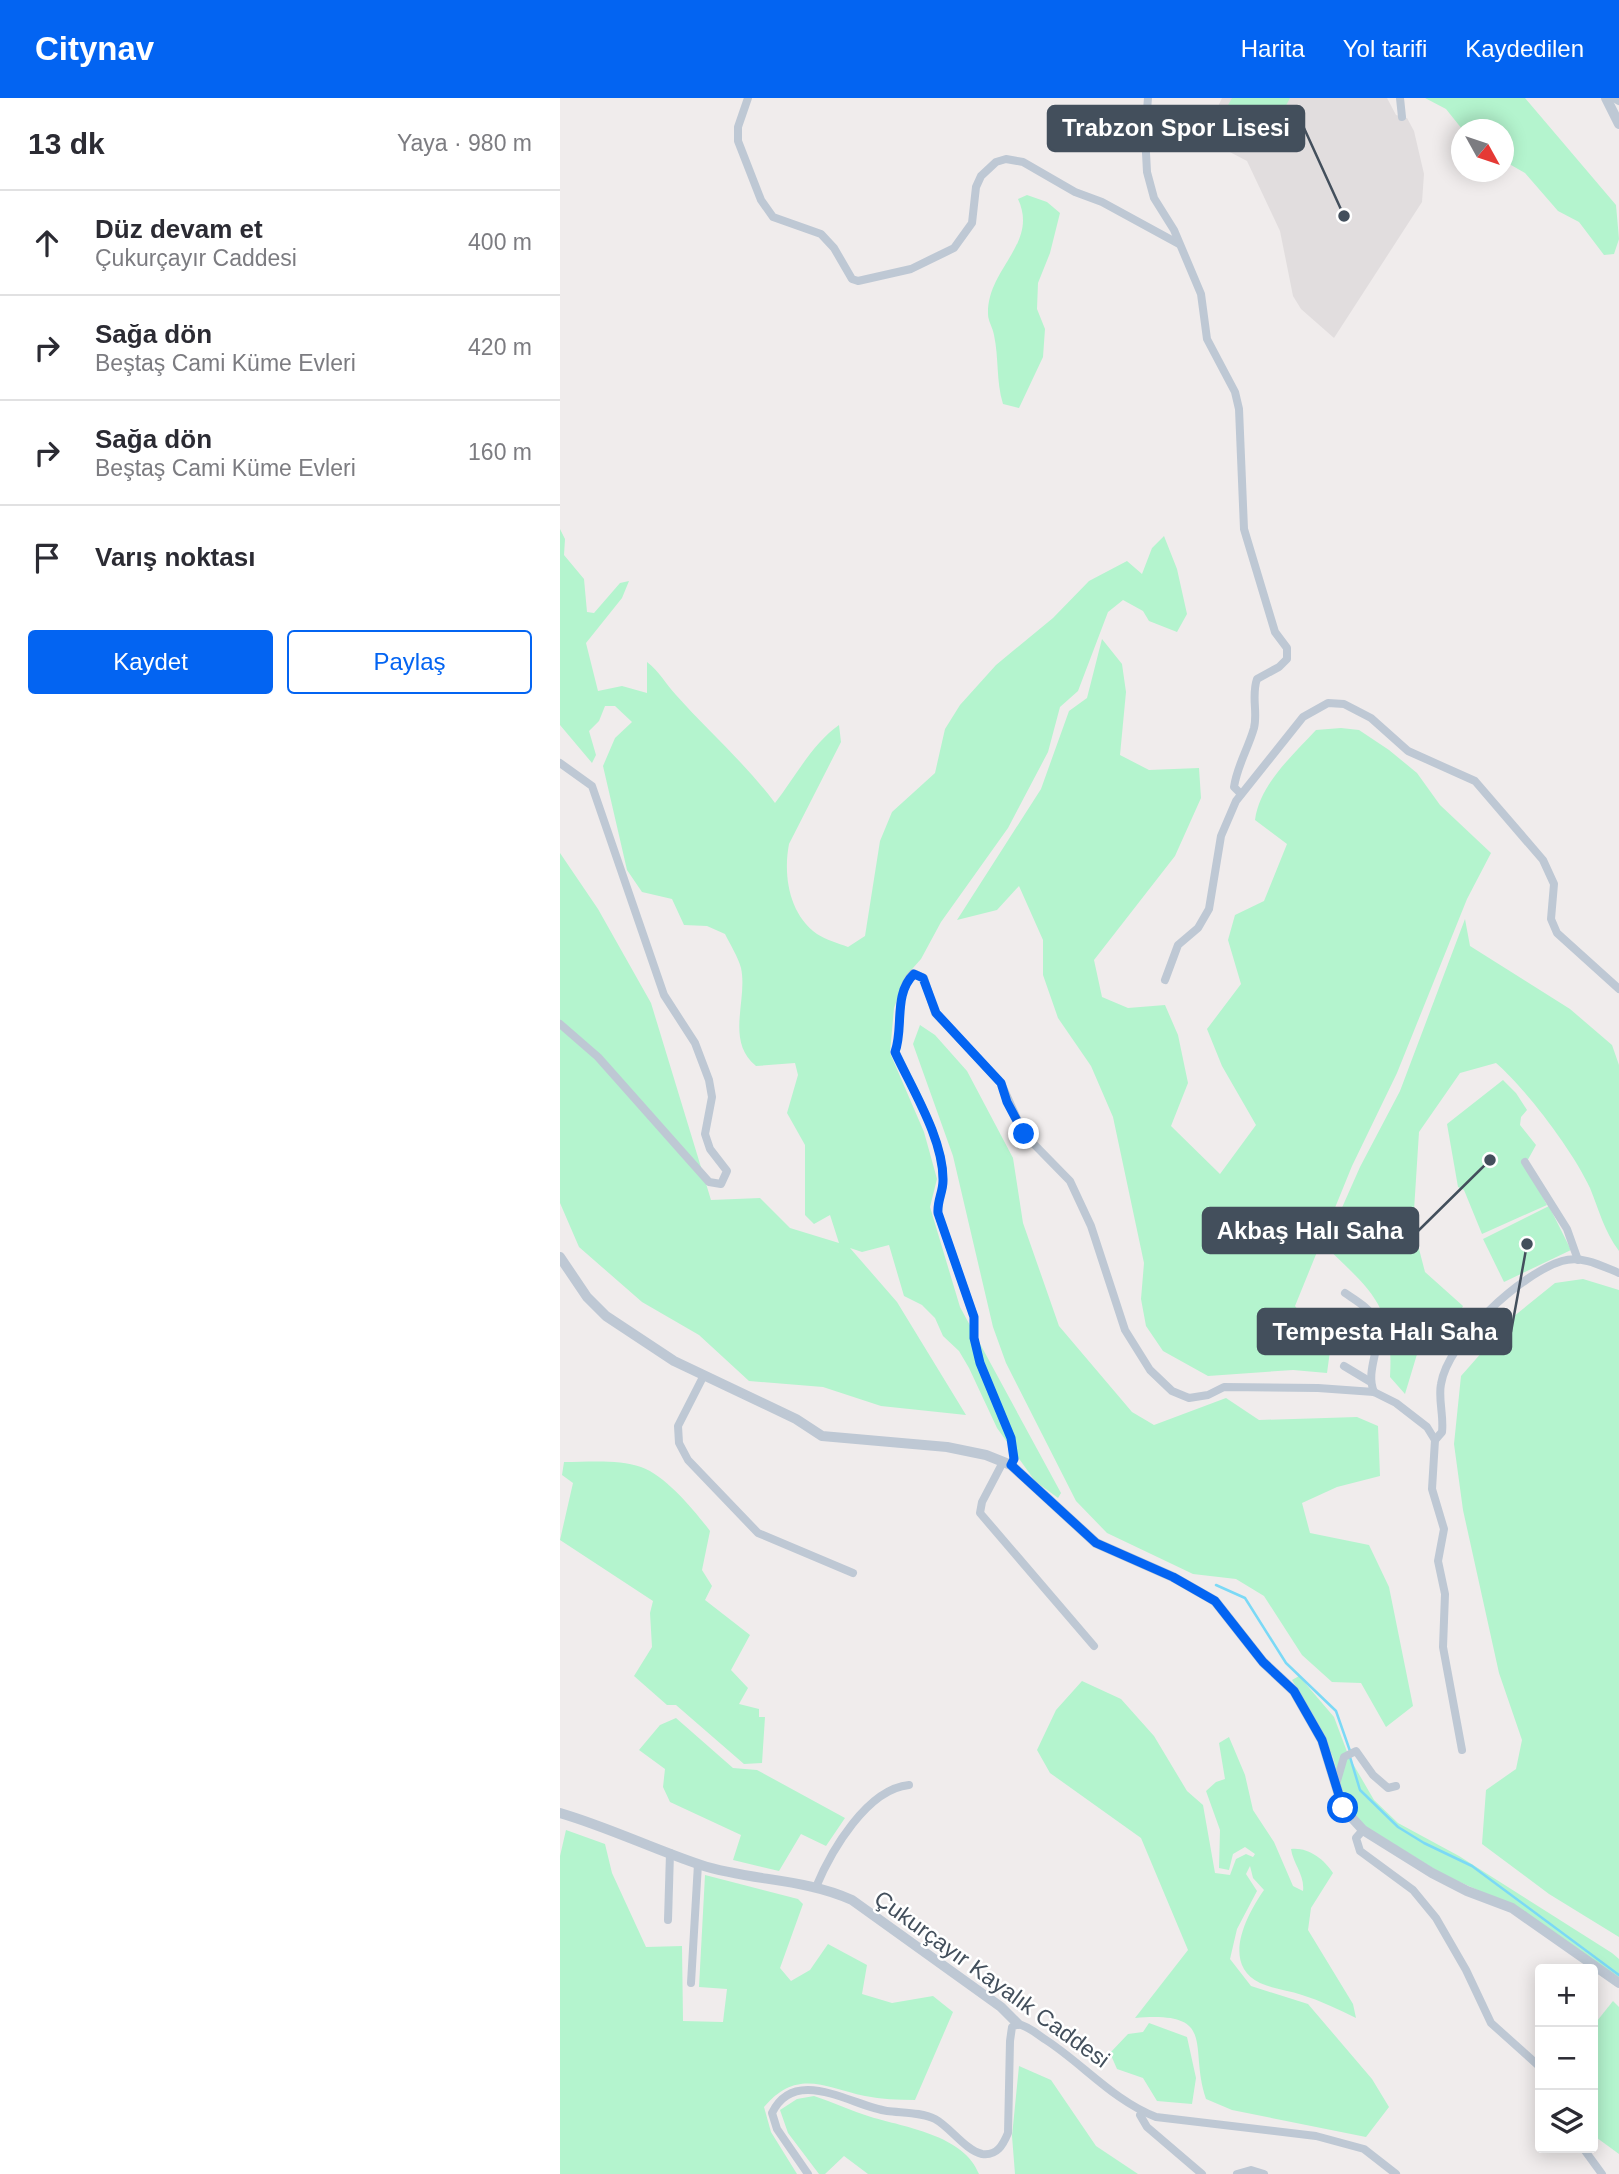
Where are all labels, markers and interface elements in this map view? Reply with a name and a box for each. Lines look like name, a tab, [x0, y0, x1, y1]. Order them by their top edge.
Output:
text: Citynav	[35, 30, 154, 67]
text: Harita	[1241, 35, 1305, 62]
text: Yol tarifi	[1343, 35, 1427, 62]
text: Kaydedilen	[1465, 35, 1584, 62]
callout: Trabzon Spor Lisesi	[1048, 106, 1304, 151]
text: Trabzon Spor Lisesi	[1062, 114, 1290, 141]
north arrow	[1451, 119, 1514, 182]
text: 13 dk	[28, 127, 105, 160]
text: Yaya · 980 m	[397, 130, 532, 156]
text: Düz devam et	[95, 214, 263, 244]
icon: ahead	[28, 224, 66, 262]
text: 400 m	[468, 229, 532, 255]
text: Çukurçayır Caddesi	[95, 245, 297, 271]
text: Sağa dön	[95, 319, 212, 349]
icon: right	[28, 329, 66, 367]
text: 420 m	[468, 334, 532, 360]
text: Beştaş Cami Küme Evleri	[95, 350, 356, 376]
text: Sağa dön	[95, 424, 212, 454]
icon: right	[28, 434, 66, 472]
text: 160 m	[468, 439, 532, 465]
text: Beştaş Cami Küme Evleri	[95, 455, 356, 481]
icon: arrive	[28, 539, 66, 577]
text: Varış noktası	[95, 542, 255, 572]
button: Kaydet	[28, 630, 273, 694]
button: Paylaş	[287, 630, 532, 694]
route end	[1008, 1118, 1039, 1149]
callout: Akbaş Halı Saha	[1203, 1208, 1418, 1253]
text: Akbaş Halı Saha	[1217, 1217, 1404, 1244]
callout: Tempesta Halı Saha	[1258, 1309, 1511, 1354]
text: Tempesta Halı Saha	[1273, 1318, 1498, 1345]
route start	[1327, 1792, 1358, 1823]
street label: Çukurçayır Kayalık Caddesi	[870, 1885, 1114, 2073]
map controls	[1535, 1964, 1598, 2153]
button: +	[1535, 1964, 1598, 2027]
button: −	[1535, 2027, 1598, 2090]
button: layers	[1535, 2090, 1598, 2153]

